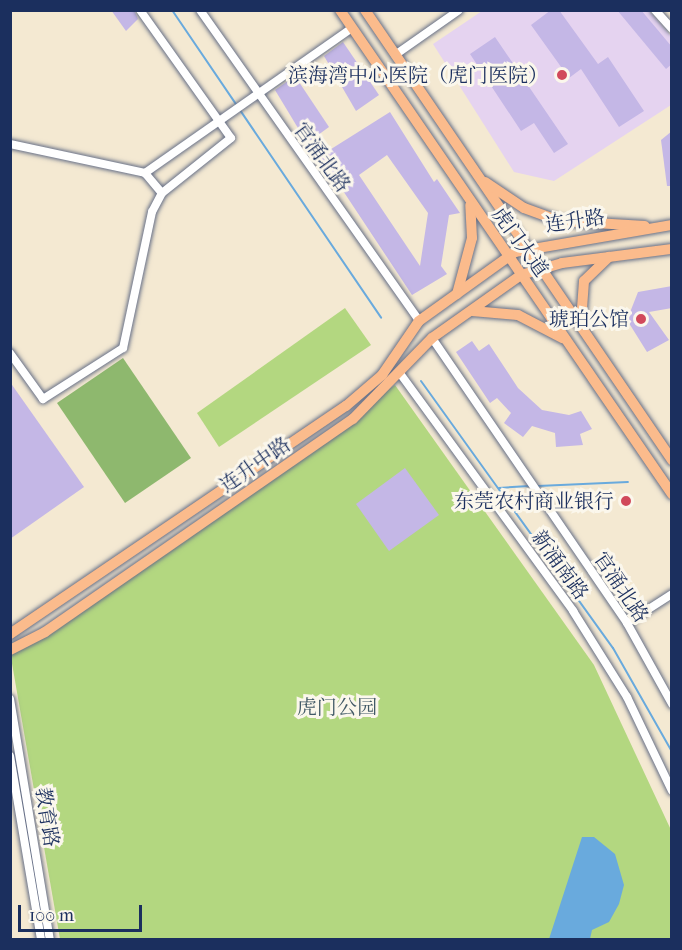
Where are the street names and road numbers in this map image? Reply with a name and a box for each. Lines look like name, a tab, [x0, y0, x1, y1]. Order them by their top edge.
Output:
street label: 官涌北路	[289, 118, 355, 196]
street label: 虎门大道	[487, 203, 553, 281]
street label: 连升路	[544, 205, 606, 237]
street label: 连升中路	[215, 432, 295, 498]
street label: 新涌南路	[527, 526, 593, 604]
street label: 官涌北路	[589, 547, 653, 627]
street label: 教育路	[30, 785, 64, 849]

